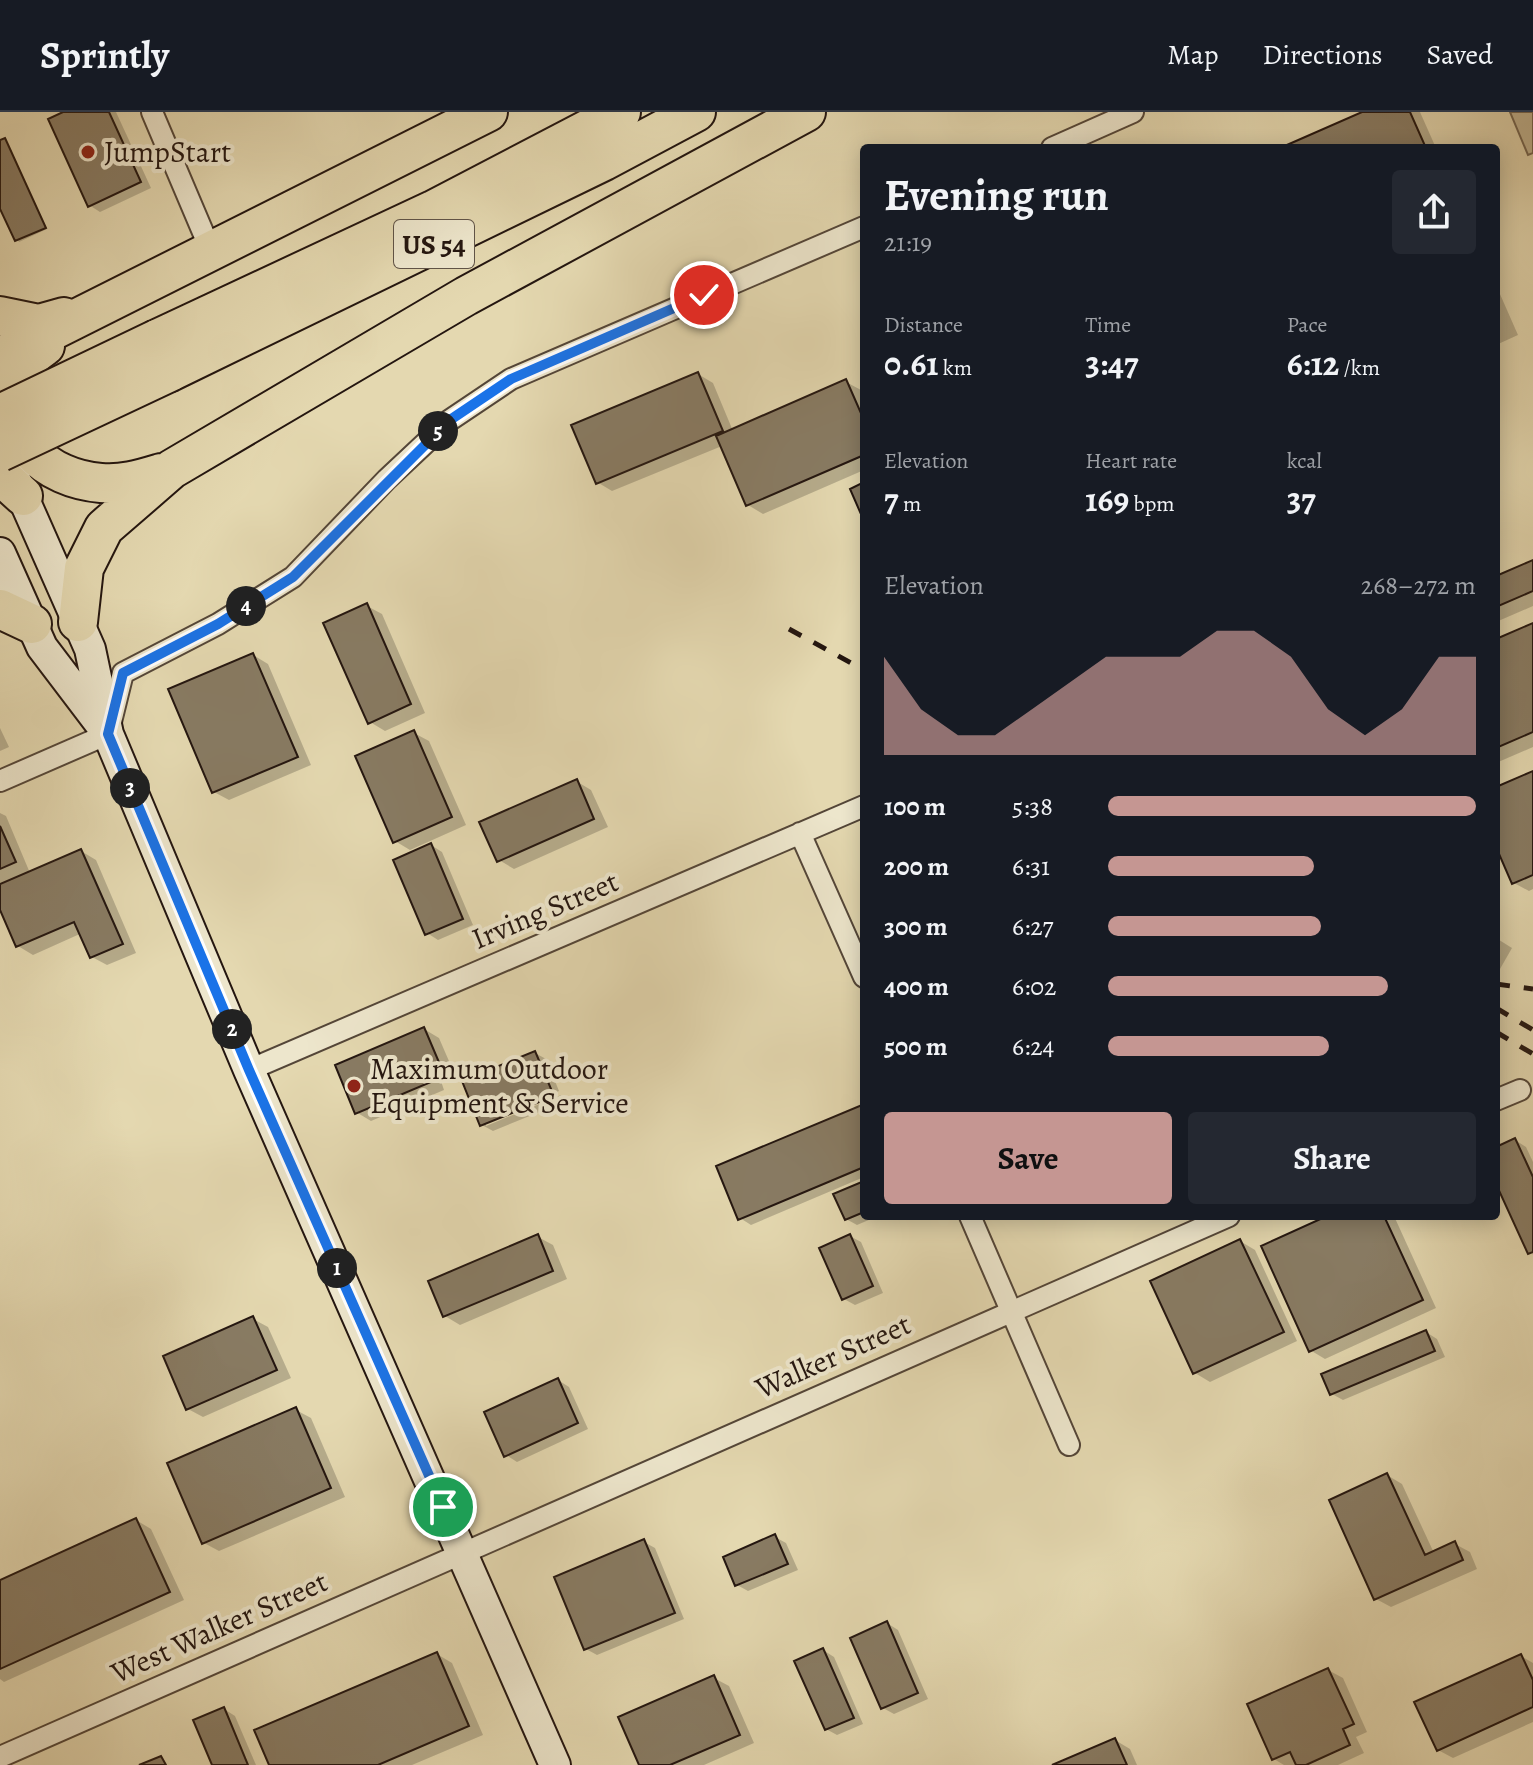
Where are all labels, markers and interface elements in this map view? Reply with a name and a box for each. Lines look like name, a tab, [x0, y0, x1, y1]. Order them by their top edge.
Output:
text: Sprintly	[40, 29, 169, 81]
text: Map	[1167, 36, 1218, 74]
text: Directions	[1262, 36, 1383, 74]
text: Saved	[1427, 36, 1493, 74]
place label: JumpStart	[104, 132, 231, 172]
marker: JumpStart	[79, 143, 97, 161]
text: Evening run	[884, 165, 1109, 225]
button: share	[1392, 170, 1476, 254]
road number: US 54	[394, 220, 474, 268]
text: 21:19	[884, 225, 932, 260]
pin	[670, 261, 738, 329]
icon: check	[682, 273, 726, 317]
text: Distance	[884, 310, 963, 340]
text: Time	[1085, 310, 1131, 340]
text: Pace	[1287, 310, 1327, 340]
text: 0.61	[884, 340, 939, 387]
text: 3:47	[1085, 340, 1139, 387]
text: 6:12	[1287, 340, 1339, 387]
text: km	[939, 353, 972, 383]
text: /km	[1339, 353, 1380, 383]
pin: 5	[418, 411, 458, 451]
text: 5	[433, 416, 443, 446]
text: Elevation	[884, 446, 968, 476]
text: Heart rate	[1085, 446, 1177, 476]
text: kcal	[1287, 446, 1322, 476]
text: 7	[884, 476, 899, 523]
text: 169	[1085, 476, 1129, 523]
text: 37	[1287, 476, 1316, 523]
text: m	[899, 489, 921, 519]
text: bpm	[1129, 489, 1175, 519]
text: Elevation	[884, 568, 984, 603]
text: 268–272 m	[1361, 568, 1476, 603]
pin: 4	[226, 586, 266, 626]
text: 4	[241, 591, 251, 621]
pin: 3	[110, 768, 150, 808]
text: 3	[125, 773, 135, 803]
text: 100 m	[884, 789, 946, 824]
text: 5:38	[1012, 789, 1053, 824]
text: 200 m	[884, 849, 949, 884]
text: 6:31	[1012, 849, 1050, 884]
street label: Irving Street	[466, 861, 624, 959]
text: 300 m	[884, 909, 948, 944]
text: 6:27	[1012, 909, 1053, 944]
text: 400 m	[884, 969, 949, 1004]
text: 6:02	[1012, 969, 1056, 1004]
pin: 2	[212, 1009, 252, 1049]
text: 2	[227, 1014, 237, 1044]
text: 500 m	[884, 1029, 948, 1064]
text: 6:24	[1012, 1029, 1054, 1064]
place label: Maximum Outdoor Equipment & Service	[370, 1049, 629, 1123]
marker: Maximum Outdoor Equipment & Service	[345, 1077, 363, 1095]
button: Save	[884, 1112, 1172, 1204]
button: Share	[1188, 1112, 1476, 1204]
pin: 1	[317, 1248, 357, 1288]
text: 1	[333, 1253, 341, 1283]
street label: Walker Street	[748, 1304, 917, 1408]
pin	[409, 1473, 477, 1541]
icon: arrive	[421, 1485, 465, 1529]
street label: West Walker Street	[104, 1561, 334, 1693]

